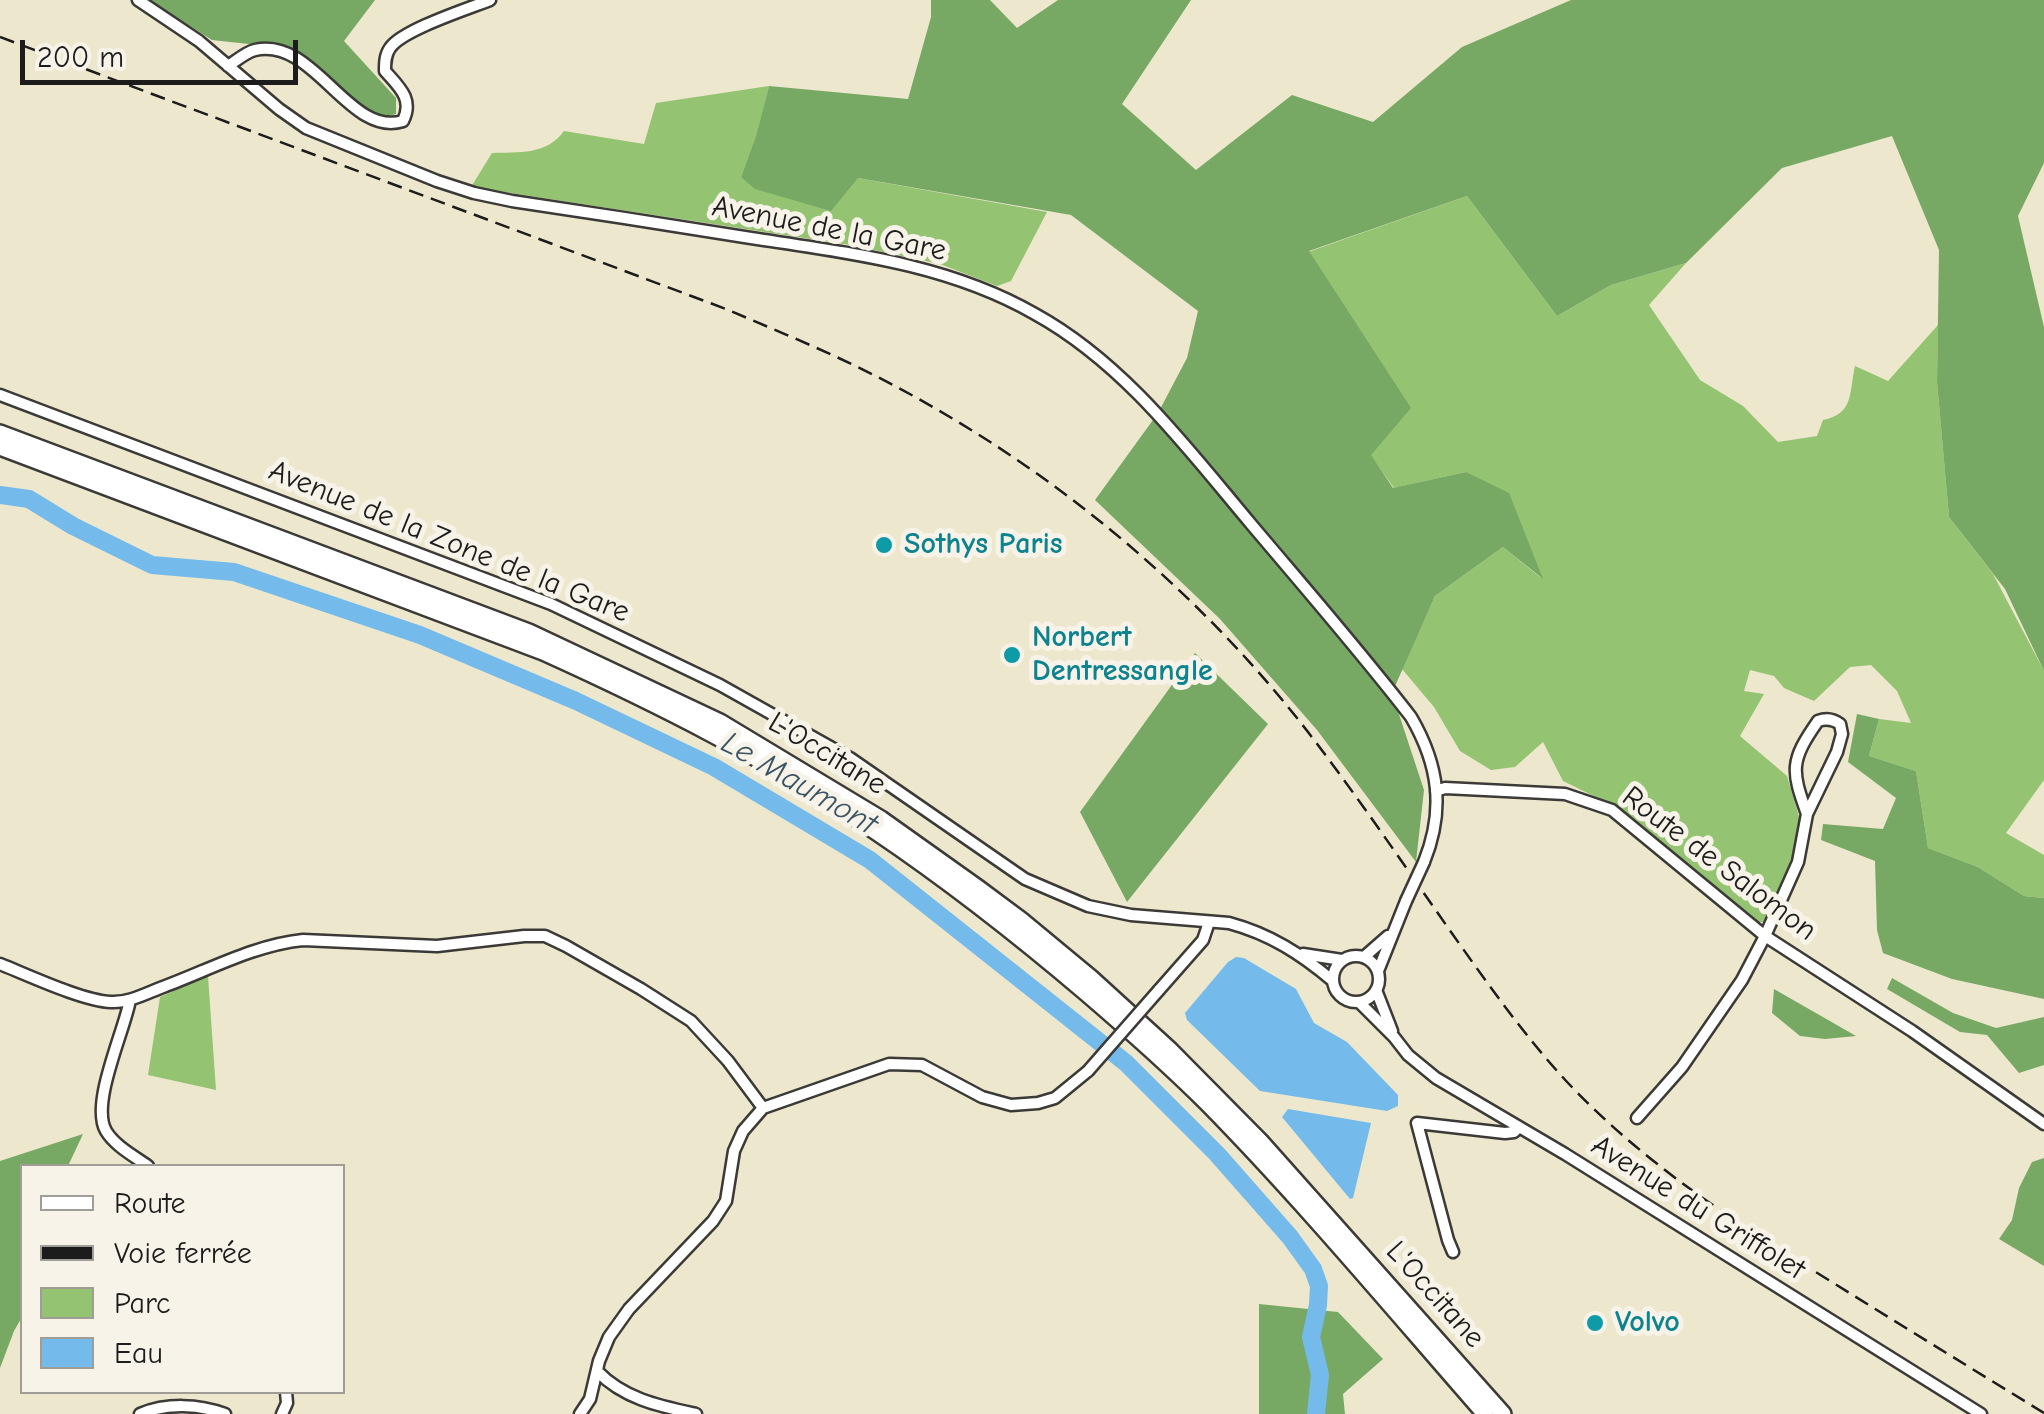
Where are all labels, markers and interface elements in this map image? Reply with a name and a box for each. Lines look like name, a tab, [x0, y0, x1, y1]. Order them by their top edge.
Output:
scale bar	[25, 20, 302, 82]
text: 200 m	[37, 40, 124, 75]
street label: Avenue de la Gare	[709, 189, 949, 269]
street label: Avenue de la Zone de la Gare	[263, 453, 635, 631]
place label: Sothys Paris	[904, 527, 1063, 563]
marker: Sothys Paris	[873, 534, 895, 556]
place label: Norbert Dentressangle	[1032, 620, 1213, 690]
marker: Norbert Dentressangle	[1001, 644, 1023, 666]
street label: L'Occitane	[762, 705, 892, 803]
water label: Le Maumont	[714, 724, 884, 844]
street label: Route de Salomon	[1615, 779, 1823, 949]
street label: Avenue du Griffolet	[1585, 1128, 1811, 1288]
legend	[20, 1164, 345, 1394]
text: Route	[114, 1186, 185, 1221]
street label: L'Occitane	[1378, 1234, 1492, 1356]
text: Voie ferrée	[114, 1236, 252, 1271]
text: Parc	[114, 1286, 171, 1321]
place label: Volvo	[1615, 1305, 1680, 1341]
marker: Volvo	[1584, 1312, 1606, 1334]
text: Eau	[114, 1336, 163, 1371]

